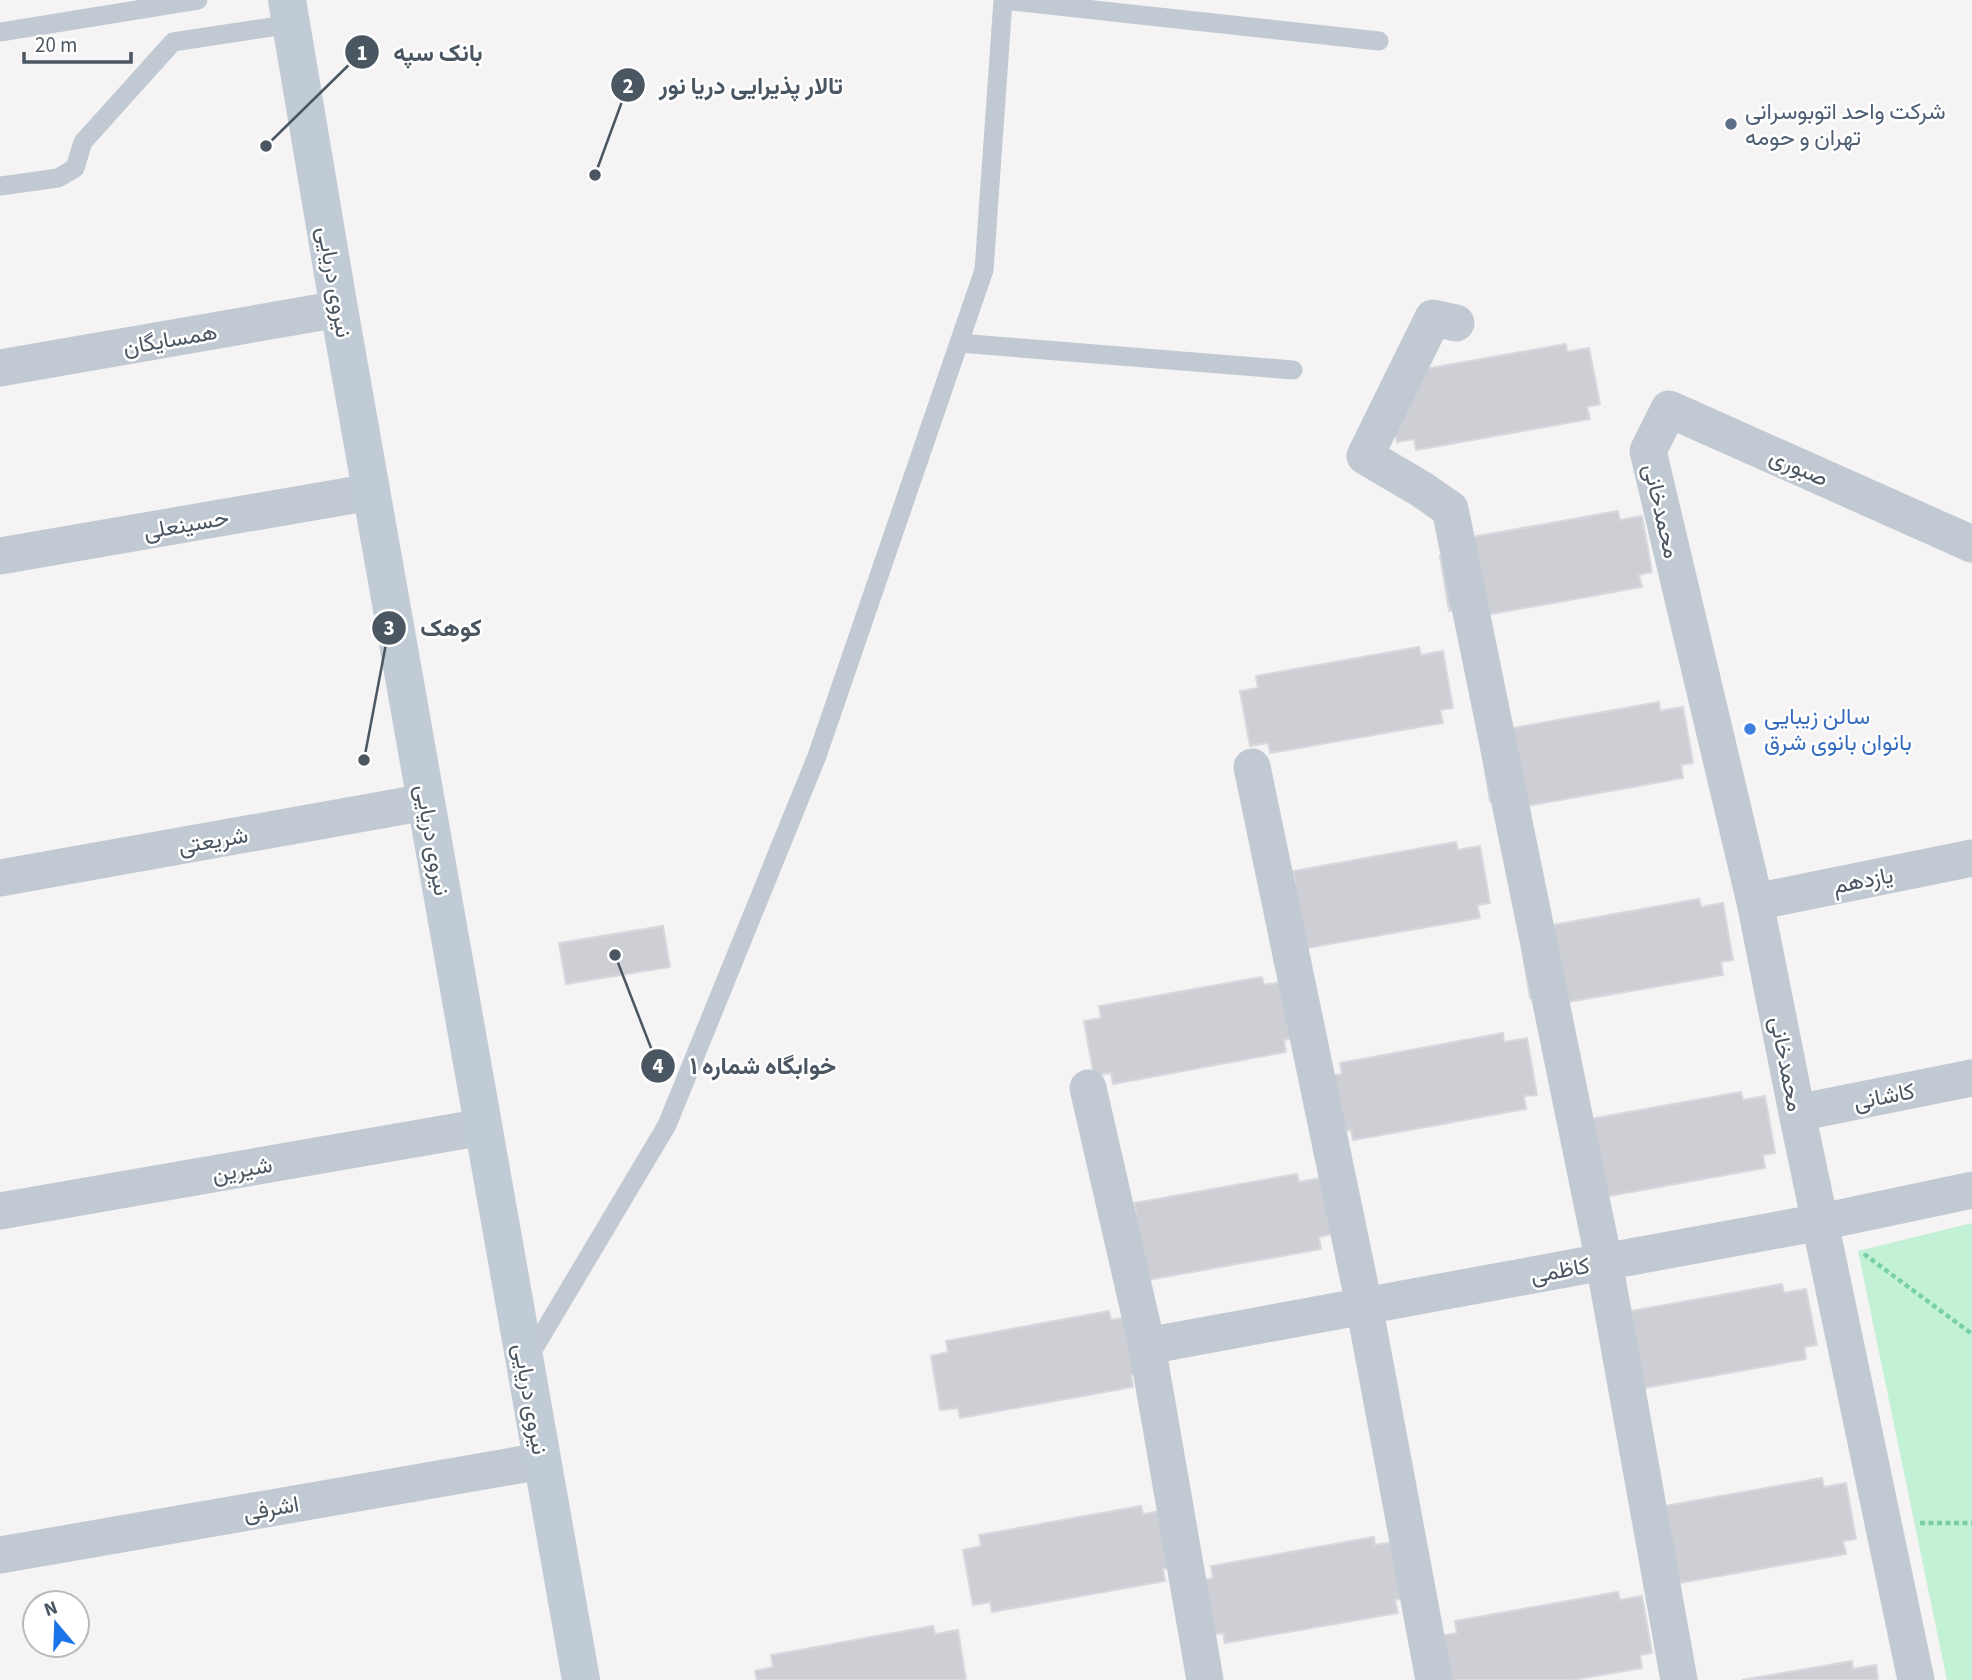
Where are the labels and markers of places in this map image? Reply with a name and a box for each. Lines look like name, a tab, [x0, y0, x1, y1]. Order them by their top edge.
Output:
callout: بانک سپه	[344, 30, 496, 75]
callout: تالار پذیرایی دریا نور	[610, 63, 857, 108]
place label: شرکت واحد اتوبوسرانی تهران و حومه	[1745, 95, 1946, 154]
marker: شرکت واحد اتوبوسرانی تهران و حومه	[1723, 116, 1739, 132]
callout: کوهک	[371, 606, 496, 651]
place label: سالن زیبایی بانوان بانوی شرق	[1764, 700, 1912, 759]
marker: سالن زیبایی بانوان بانوی شرق	[1742, 721, 1758, 737]
callout: خوابگاه شماره ۱	[641, 1043, 850, 1088]

